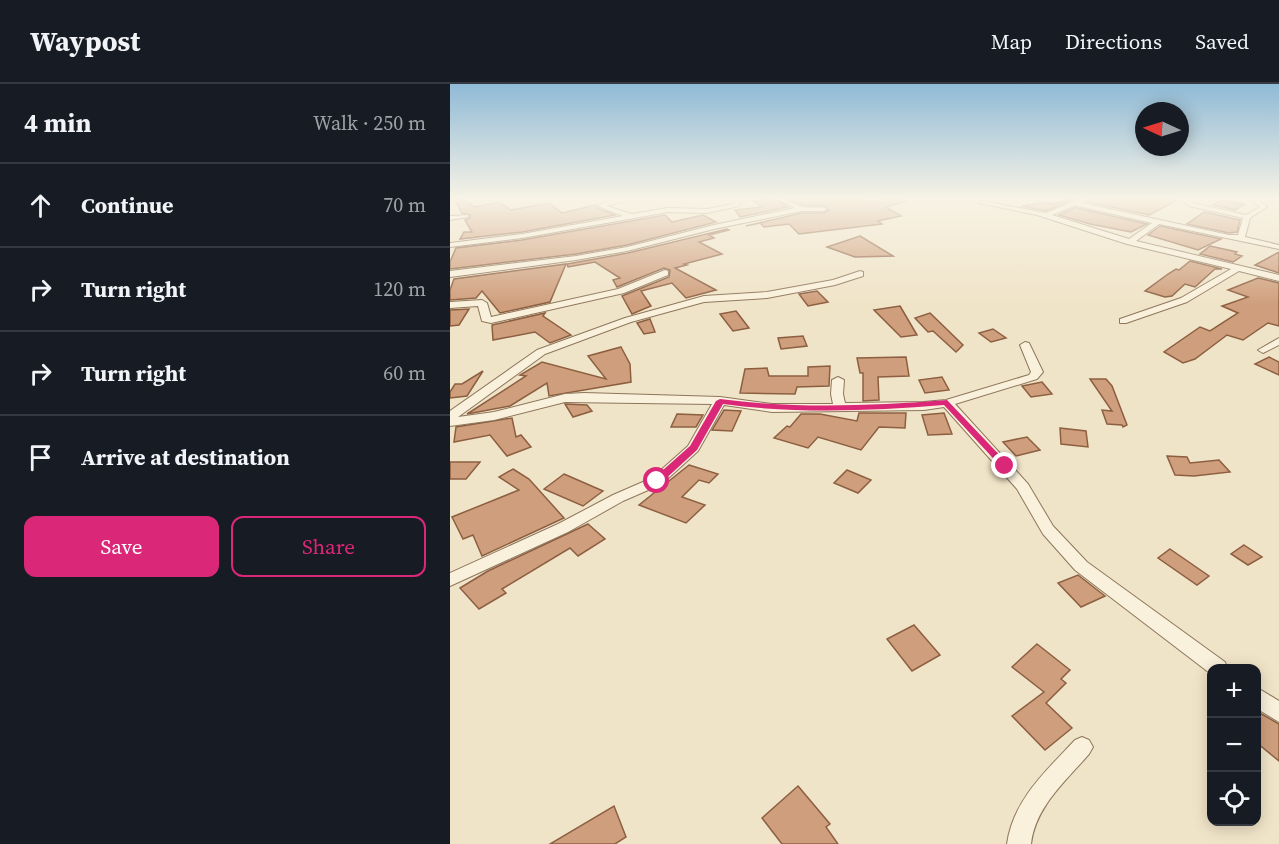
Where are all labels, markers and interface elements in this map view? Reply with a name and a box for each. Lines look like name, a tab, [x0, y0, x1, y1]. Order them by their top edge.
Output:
text: Waypost	[30, 22, 140, 60]
text: Map	[991, 27, 1032, 56]
text: Directions	[1065, 27, 1162, 56]
text: Saved	[1195, 27, 1249, 56]
north arrow	[1135, 102, 1189, 156]
text: 4 min	[24, 105, 91, 141]
text: Walk · 250 m	[313, 109, 426, 137]
icon: ahead	[24, 189, 57, 222]
text: Continue	[81, 190, 174, 220]
text: 70 m	[383, 191, 426, 219]
icon: right	[24, 273, 57, 306]
text: Turn right	[81, 274, 186, 304]
text: 120 m	[373, 275, 426, 303]
icon: right	[24, 357, 57, 390]
text: Turn right	[81, 358, 186, 388]
text: 60 m	[383, 359, 426, 387]
icon: arrive	[24, 441, 57, 474]
text: Arrive at destination	[81, 442, 290, 472]
route end	[991, 452, 1017, 478]
route start	[643, 467, 669, 493]
button: Save	[24, 516, 219, 577]
button: Share	[231, 516, 426, 577]
map controls	[1207, 664, 1261, 826]
button: +	[1207, 664, 1261, 718]
button: −	[1207, 718, 1261, 772]
button: locate	[1207, 772, 1261, 826]

